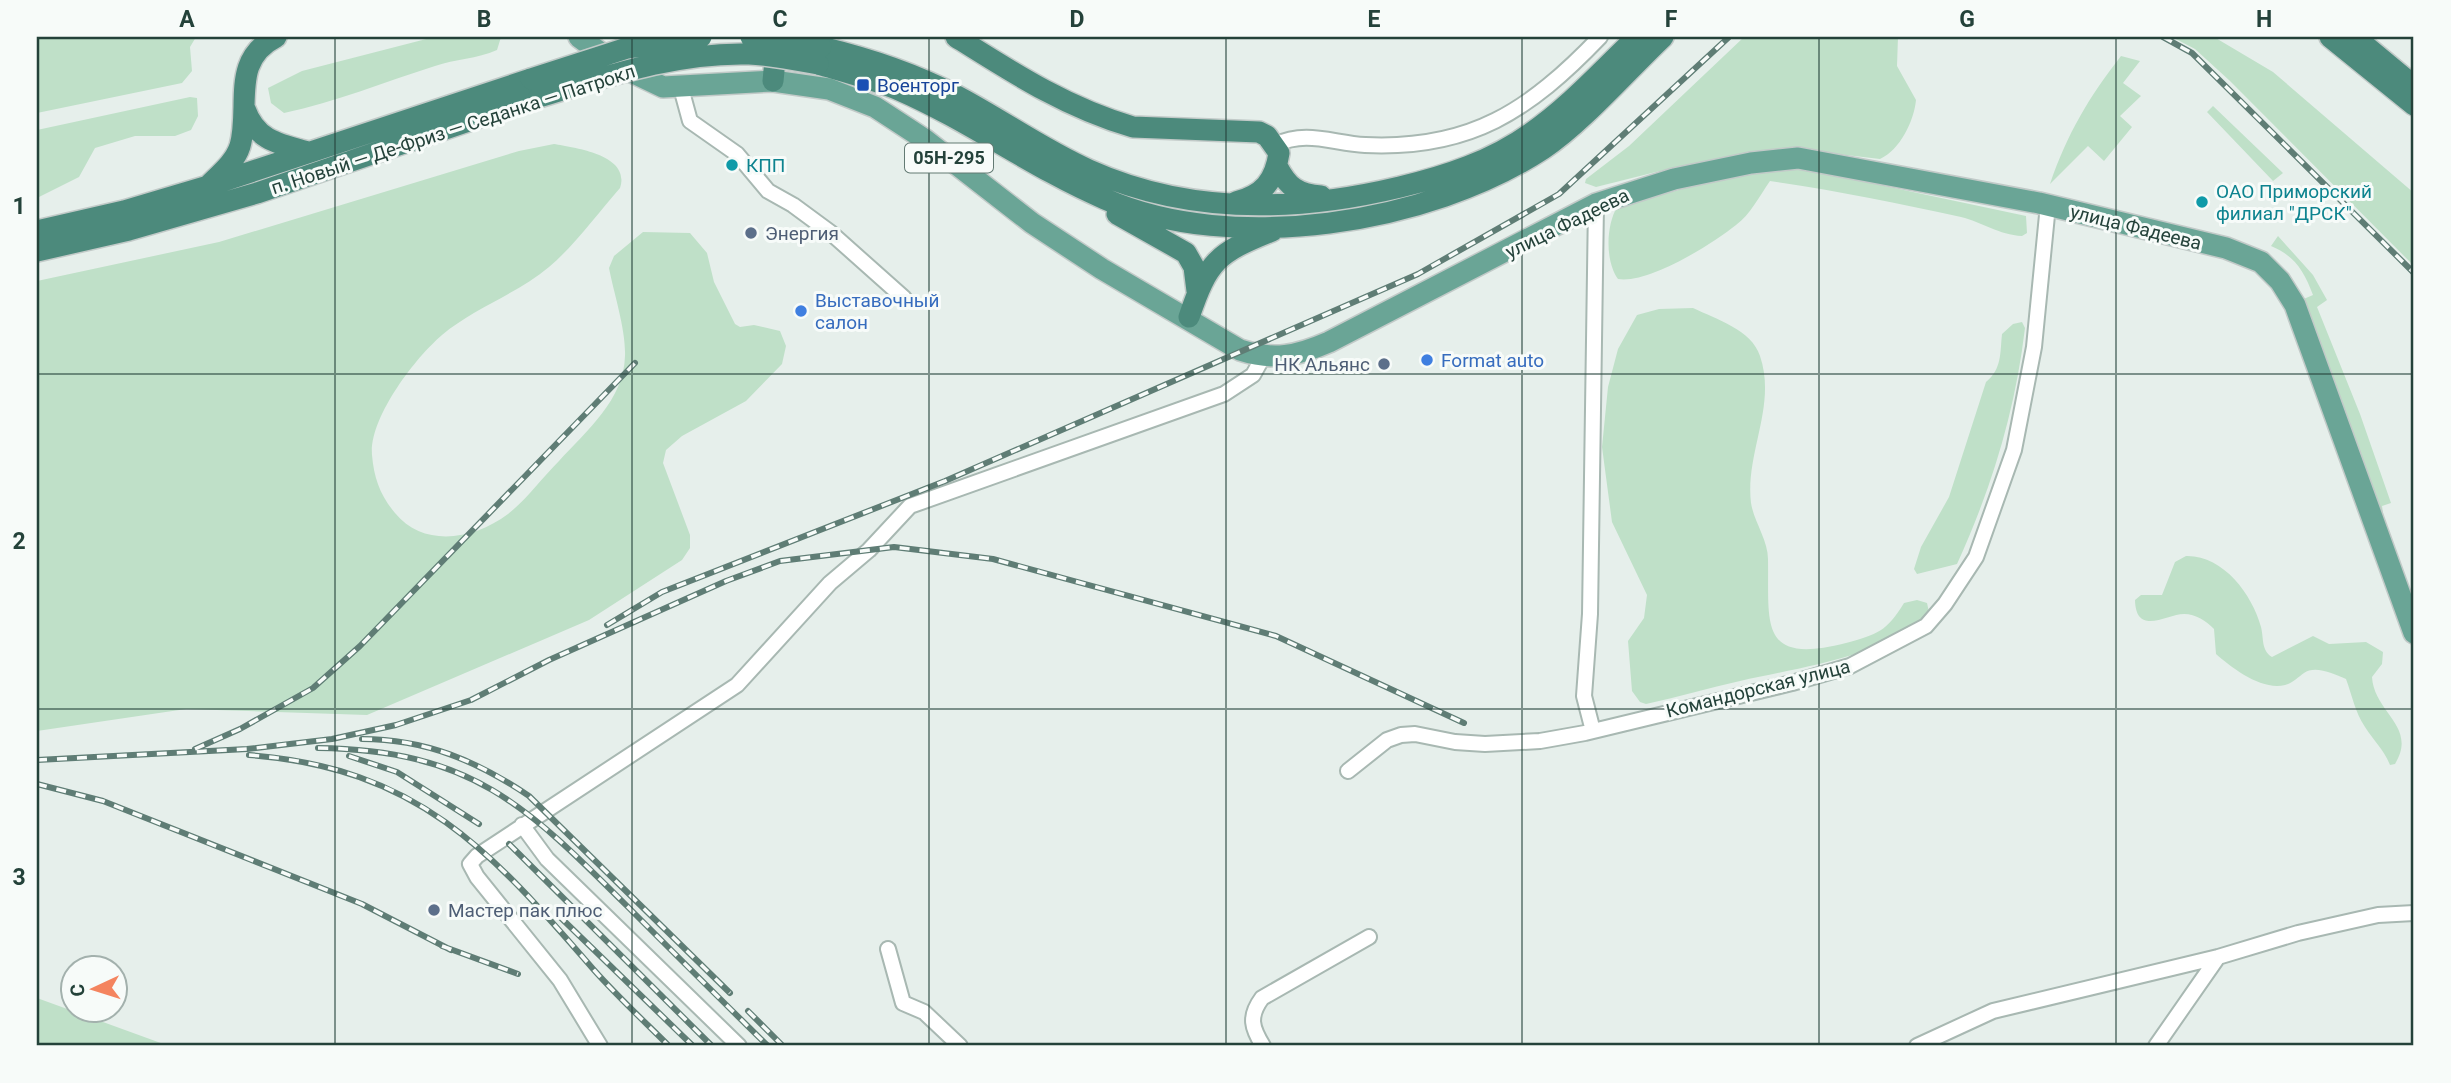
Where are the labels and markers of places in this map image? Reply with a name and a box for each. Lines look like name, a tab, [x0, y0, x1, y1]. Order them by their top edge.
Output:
place label: Военторг	[877, 74, 959, 97]
marker: Военторг	[855, 77, 871, 93]
place label: КПП	[746, 154, 785, 177]
marker: КПП	[724, 157, 740, 173]
place label: ОАО Приморский филиал "ДРСК"	[2216, 180, 2372, 225]
marker: ОАО Приморский филиал "ДРСК"	[2194, 194, 2210, 210]
place label: Энергия	[765, 222, 839, 245]
marker: Энергия	[743, 225, 759, 241]
place label: Выставочный салон	[815, 289, 940, 334]
marker: Выставочный салон	[793, 303, 809, 319]
place label: Format auto	[1441, 349, 1544, 372]
marker: Format auto	[1419, 352, 1435, 368]
place label: НК Альянс	[1274, 353, 1370, 376]
marker: НК Альянс	[1376, 356, 1392, 372]
place label: Мастер пак плюс	[448, 899, 602, 922]
marker: Мастер пак плюс	[426, 902, 442, 918]

